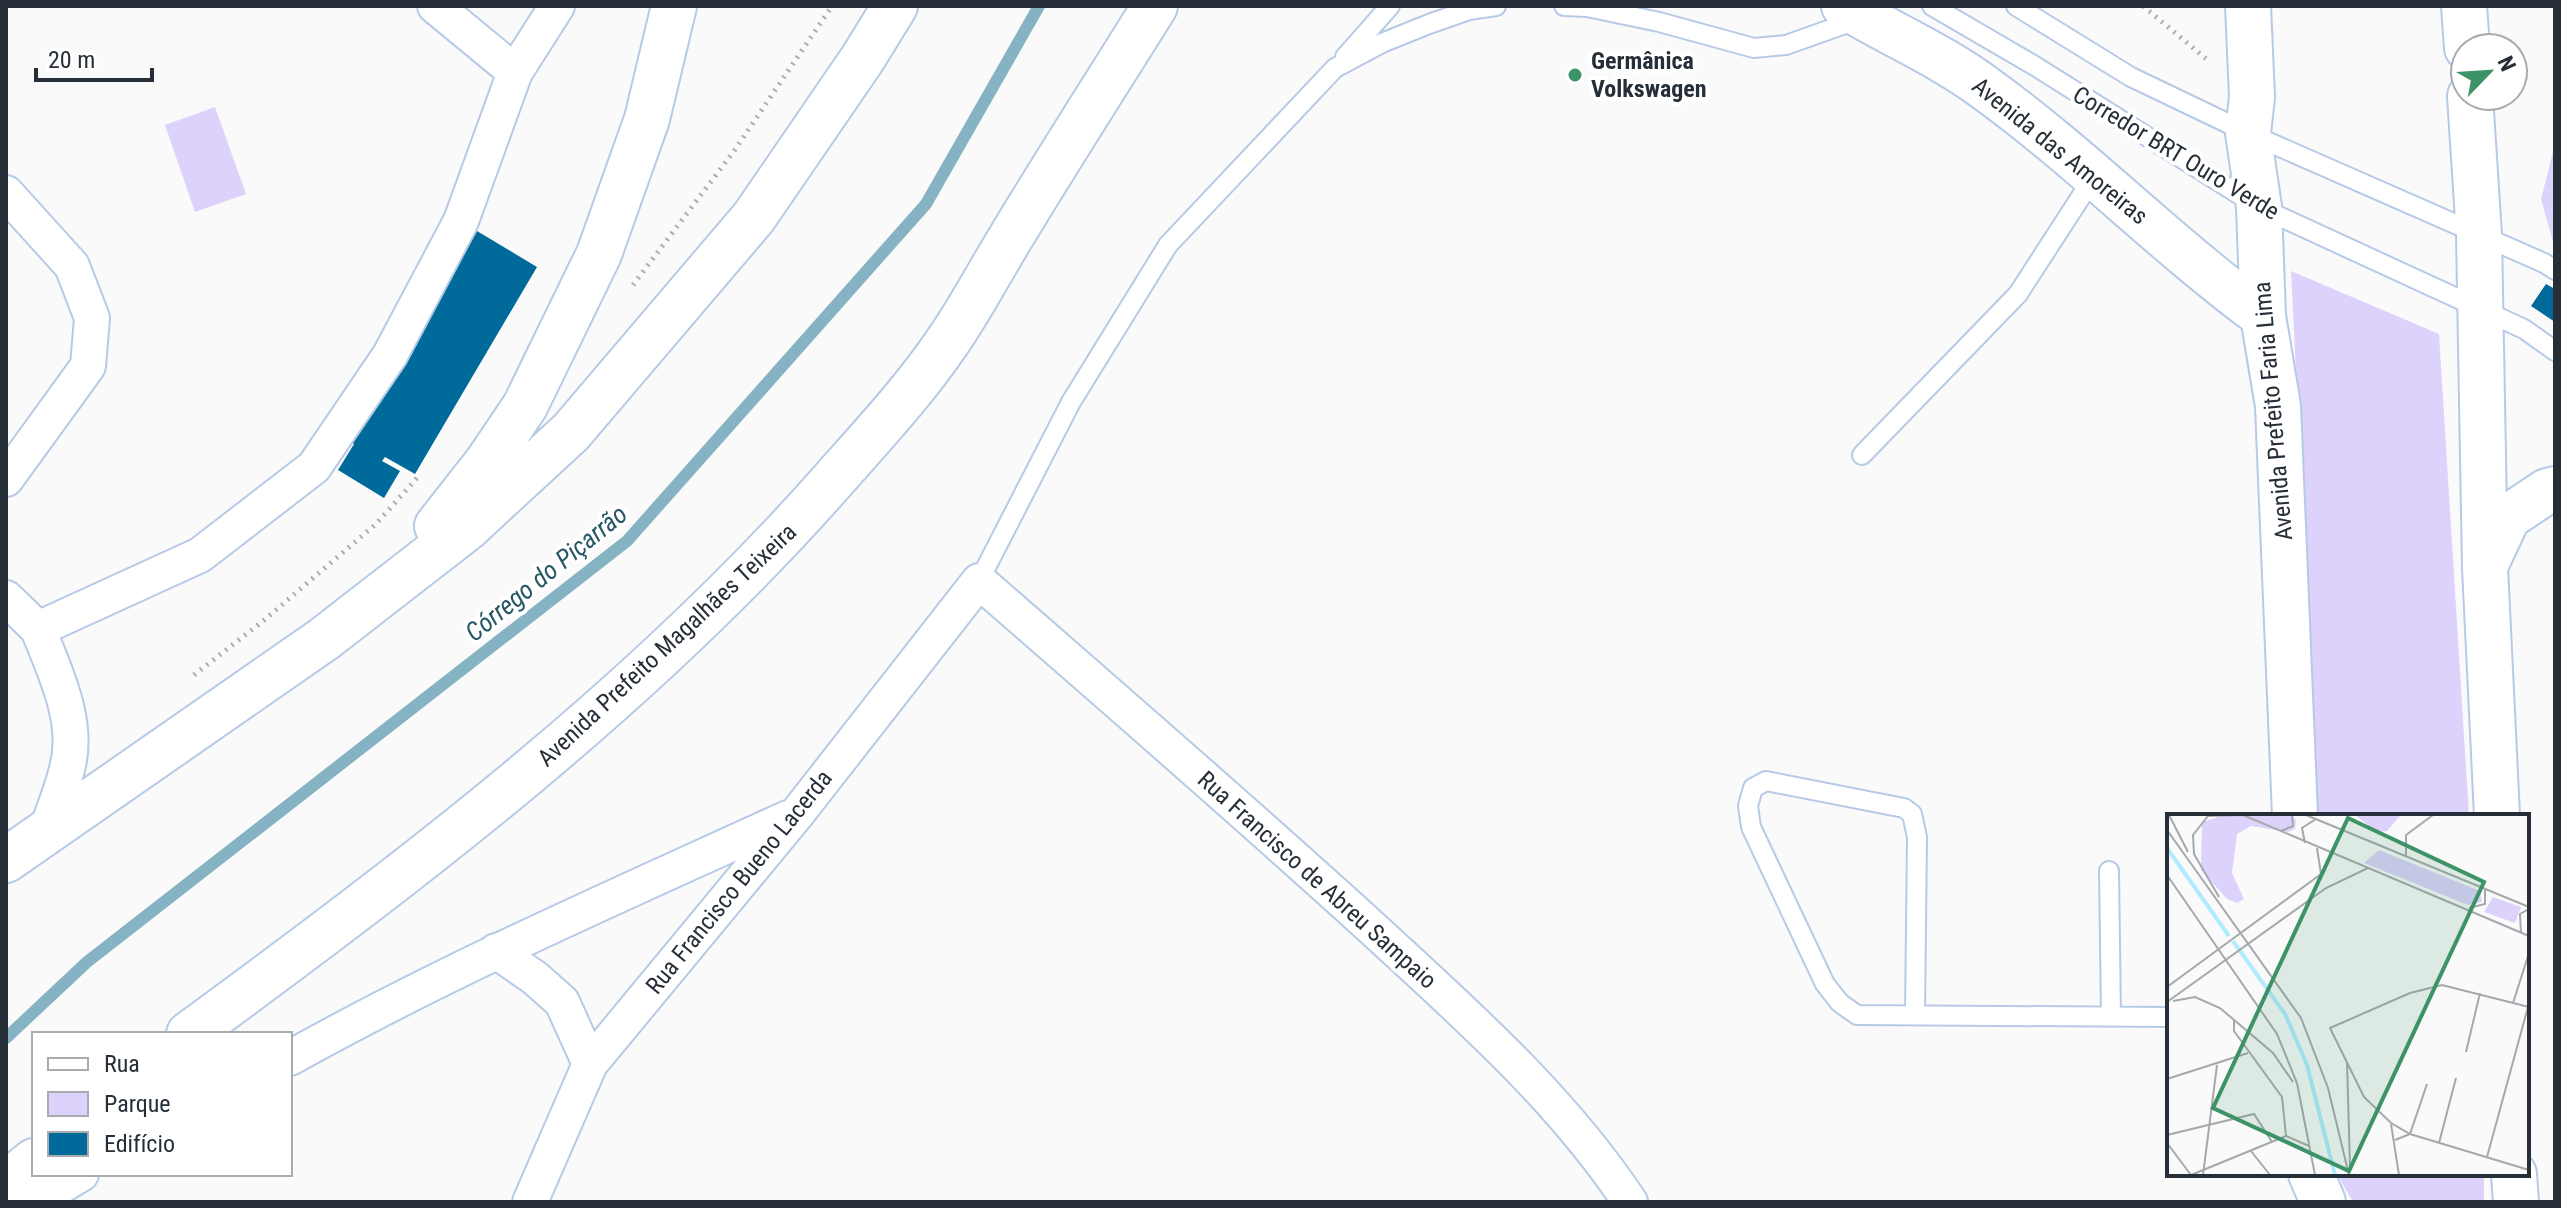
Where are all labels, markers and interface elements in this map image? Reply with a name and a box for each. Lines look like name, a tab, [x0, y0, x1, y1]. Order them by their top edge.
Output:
scale bar	[36, 32, 152, 82]
north arrow	[2449, 32, 2529, 112]
text: 20 m	[48, 46, 95, 74]
place label: Germânica Volkswagen	[1591, 47, 1707, 103]
text: N	[2492, 52, 2521, 75]
marker: Germânica Volkswagen	[1566, 66, 1584, 84]
street label: Avenida das Amoreiras	[1967, 72, 2153, 230]
street label: Corredor BRT Ouro Verde	[2068, 80, 2284, 226]
street label: Avenida Prefeito Faria Lima	[2248, 280, 2298, 542]
water label: Córrego do Piçarrão	[459, 499, 633, 647]
street label: Avenida Prefeito Magalhães Teixeira	[532, 518, 802, 772]
street label: Rua Francisco Bueno Lacerda	[640, 765, 838, 999]
street label: Rua Francisco de Abreu Sampaio	[1192, 765, 1442, 995]
inset map	[2167, 814, 2529, 1176]
legend	[32, 1032, 292, 1176]
text: Rua	[104, 1050, 140, 1078]
text: Parque	[104, 1090, 171, 1118]
text: Edifício	[104, 1130, 175, 1158]

